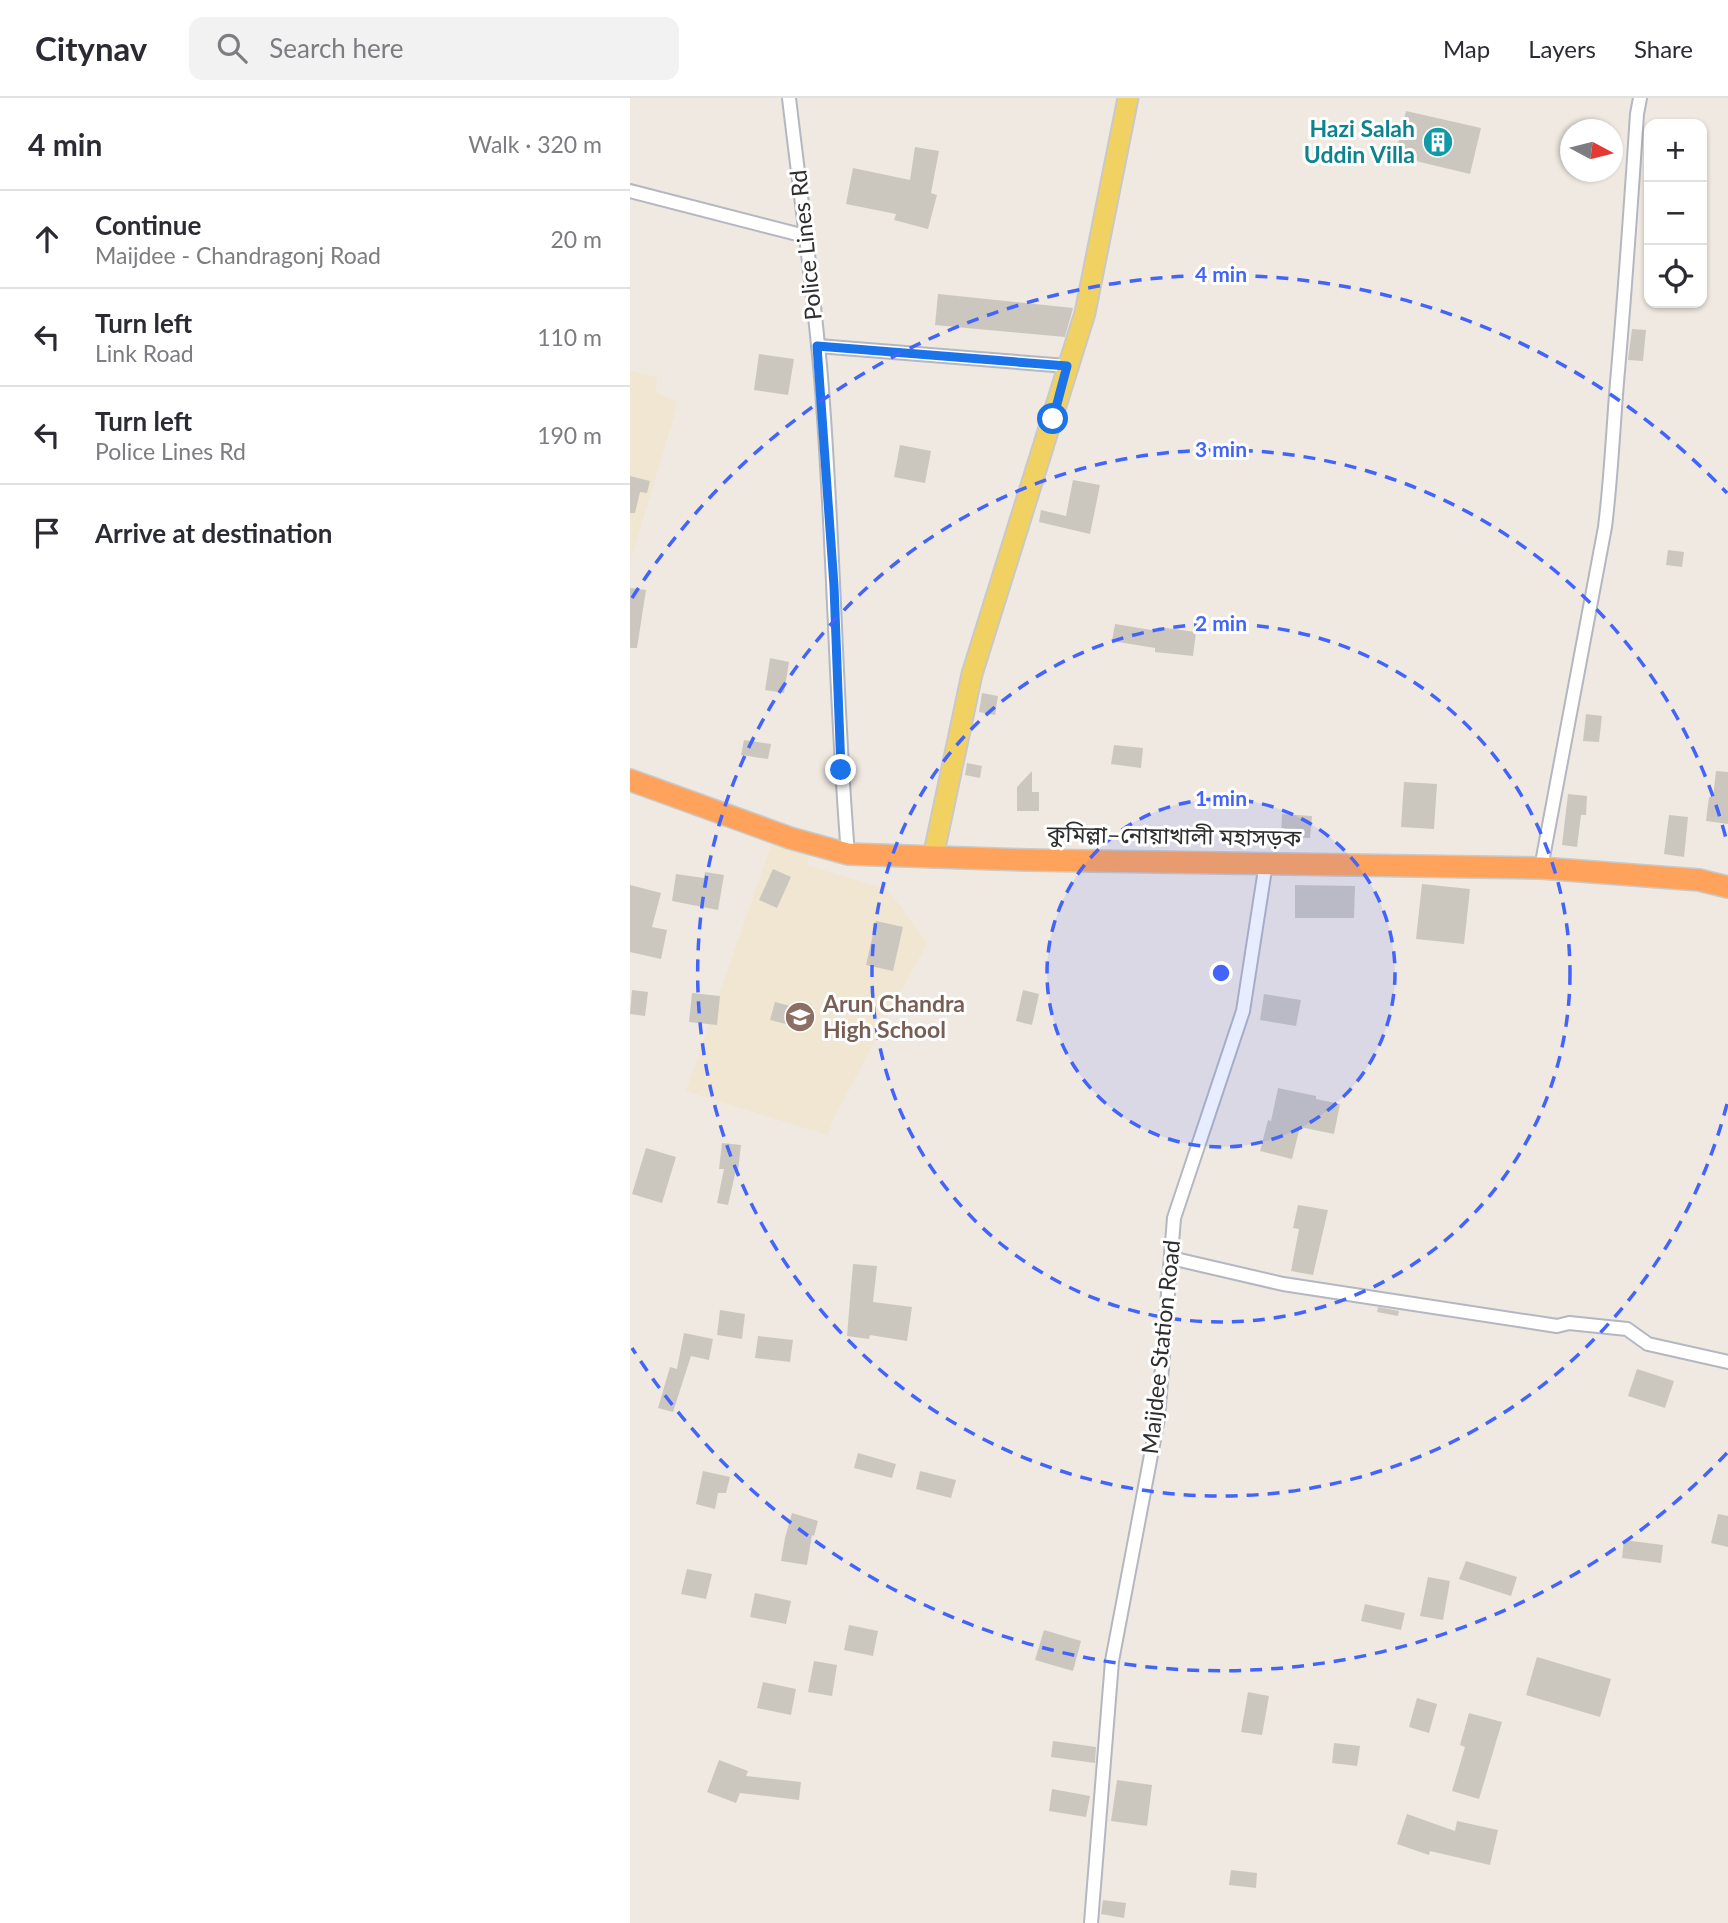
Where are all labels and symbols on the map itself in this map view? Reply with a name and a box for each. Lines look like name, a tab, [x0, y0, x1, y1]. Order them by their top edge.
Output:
place label: Hazi Salah Uddin Villa	[1304, 114, 1415, 168]
north arrow	[1560, 119, 1623, 182]
building icon: Hazi Salah Uddin Villa	[1421, 125, 1455, 159]
street label: Police Lines Rd	[783, 169, 827, 322]
text: 4 min	[1195, 261, 1247, 286]
route start	[1037, 403, 1068, 434]
text: 3 min	[1195, 436, 1247, 461]
text: 2 min	[1195, 610, 1247, 635]
route end	[825, 754, 856, 785]
text: 1 min	[1195, 785, 1247, 810]
street label: কুমিল্লা–নোয়াখালী মহাসড়ক	[1046, 819, 1302, 852]
centre of rings	[1209, 961, 1233, 985]
place label: Arun Chandra High School	[822, 989, 965, 1043]
school or university icon: Arun Chandra High School	[783, 1000, 817, 1034]
street label: Maijdee Station Road	[1135, 1239, 1185, 1455]

